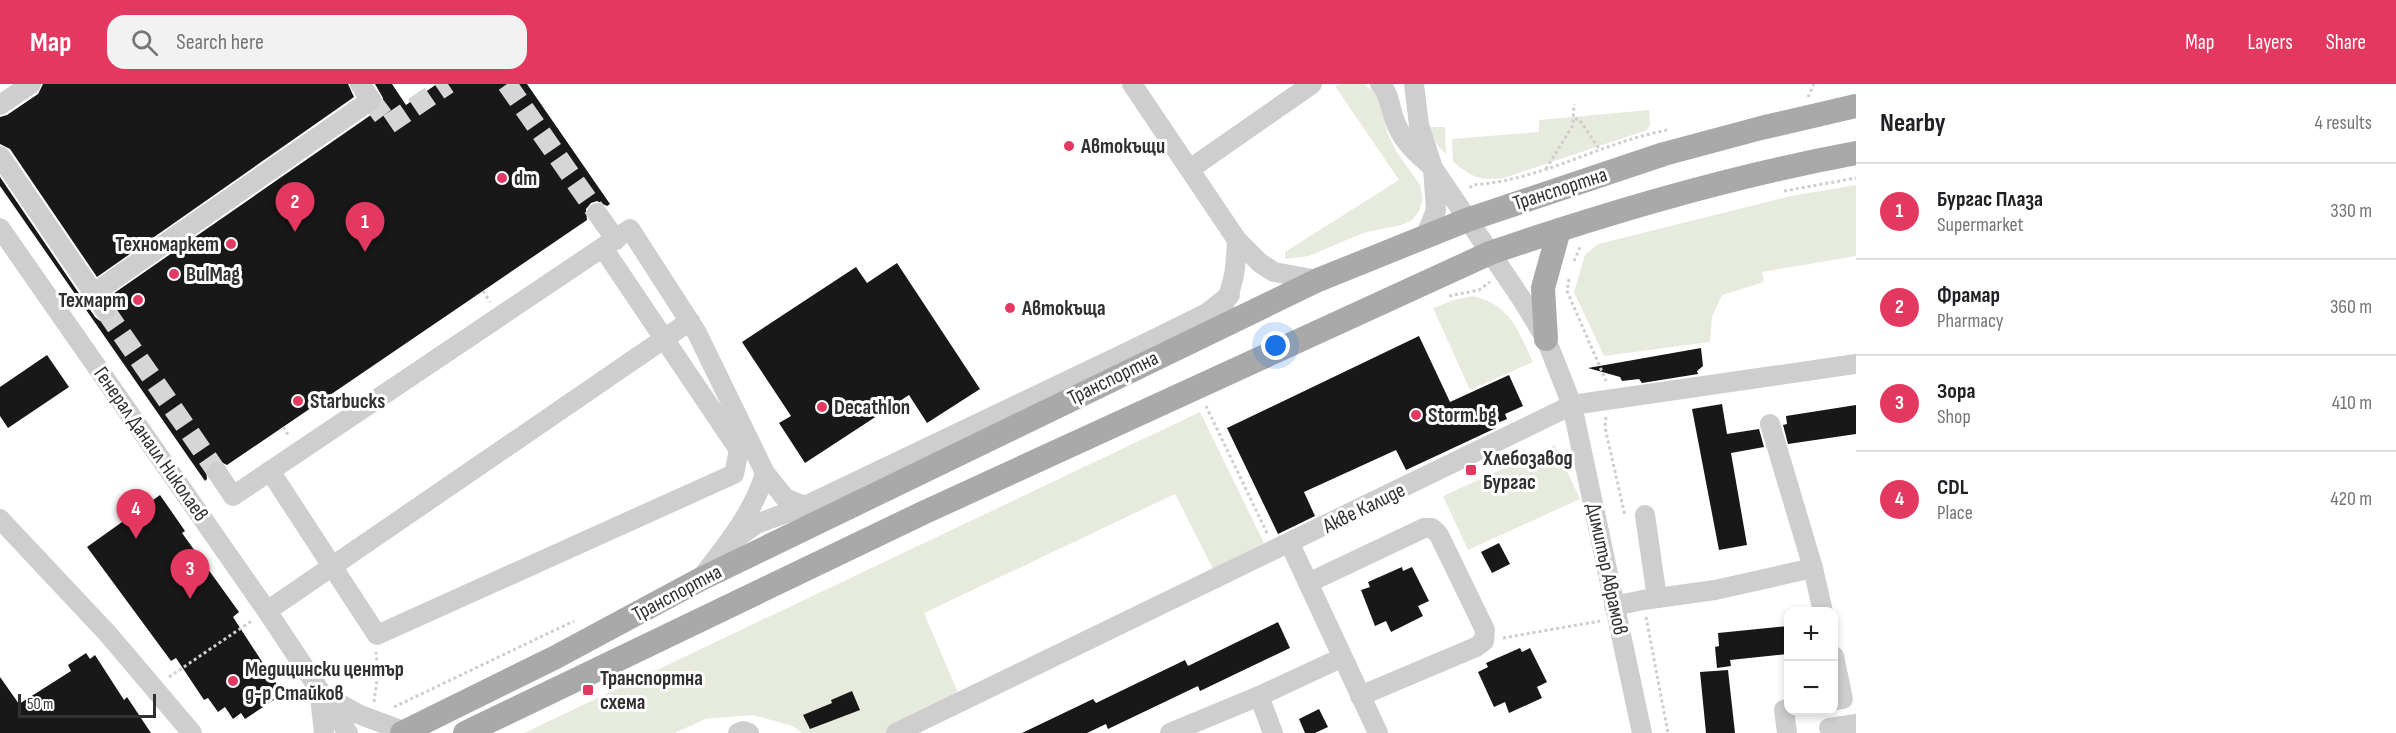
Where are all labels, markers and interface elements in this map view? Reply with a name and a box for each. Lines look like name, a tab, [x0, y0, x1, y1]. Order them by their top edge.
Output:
search box	[107, 15, 527, 69]
text: Map	[30, 26, 71, 59]
icon: search	[128, 26, 161, 59]
text: Search here	[176, 29, 264, 56]
text: Map	[2185, 30, 2214, 55]
text: Layers	[2247, 30, 2293, 55]
text: Share	[2326, 30, 2366, 55]
text: Nearby	[1880, 108, 1946, 139]
text: 4 results	[2315, 111, 2372, 135]
place label: Автокъщи	[1080, 134, 1165, 159]
marker: Автокъщи	[1062, 139, 1076, 153]
street label: Транспортна	[1510, 162, 1610, 216]
place label: dm	[514, 166, 537, 191]
marker: dm	[495, 171, 509, 185]
pin: 2	[276, 182, 314, 232]
text: Бургас Плаза	[1937, 186, 2043, 213]
text: 1	[1896, 199, 1903, 223]
text: 330 m	[2330, 199, 2372, 223]
pin: 1	[346, 202, 385, 252]
text: Supermarket	[1937, 213, 2024, 237]
place label: Техномаркет	[115, 232, 219, 257]
marker: Техномаркет	[224, 237, 238, 251]
place label: BulMag	[186, 262, 240, 287]
marker: BulMag	[167, 267, 181, 281]
text: Фрамар	[1937, 282, 2000, 309]
place label: Техмарт	[58, 288, 126, 313]
marker: Техмарт	[131, 293, 145, 307]
text: 2	[1895, 295, 1904, 319]
text: 360 m	[2330, 295, 2372, 319]
place label: Автокъща	[1021, 296, 1106, 321]
marker: Автокъща	[1003, 301, 1017, 315]
text: Pharmacy	[1937, 309, 2004, 333]
your location	[1261, 331, 1290, 360]
street label: Транспортна	[1064, 345, 1162, 411]
street label: Генерал Данаил Николаев	[88, 362, 214, 526]
text: Зора	[1937, 378, 1975, 405]
place label: Starbucks	[310, 389, 385, 414]
text: 3	[1895, 391, 1904, 415]
text: 410 m	[2332, 391, 2372, 415]
marker: Starbucks	[291, 394, 305, 408]
place label: Decathlon	[834, 395, 910, 420]
marker: Decathlon	[815, 400, 829, 414]
place label: Storm.bg	[1428, 403, 1497, 428]
text: Shop	[1937, 405, 1971, 429]
marker: Storm.bg	[1409, 408, 1423, 422]
place label: Хлебозавод Бургас	[1482, 446, 1573, 495]
marker: Хлебозавод Бургас	[1464, 463, 1478, 477]
text: CDL	[1937, 474, 1968, 501]
street label: Акве Калиде	[1318, 477, 1409, 539]
text: 4	[1895, 487, 1904, 511]
text: 420 m	[2330, 487, 2372, 511]
pin: 4	[116, 490, 156, 539]
street label: Димитър Аврамов	[1581, 501, 1633, 637]
text: Place	[1937, 501, 1973, 525]
pin: 3	[170, 550, 210, 599]
street label: Транспортна	[628, 559, 726, 627]
map controls	[1784, 607, 1838, 715]
button: +	[1784, 607, 1838, 661]
place label: Медицински център д-р Стайков	[245, 657, 404, 706]
button: −	[1784, 661, 1838, 715]
place label: Транспортна схема	[600, 666, 703, 715]
marker: Медицински център д-р Стайков	[226, 674, 240, 688]
marker: Транспортна схема	[581, 683, 595, 697]
scale bar	[18, 691, 156, 718]
text: 50 m	[27, 695, 53, 714]

